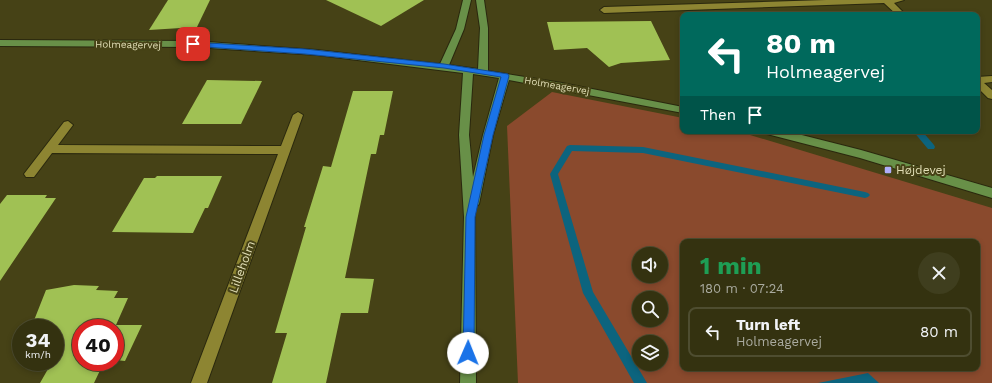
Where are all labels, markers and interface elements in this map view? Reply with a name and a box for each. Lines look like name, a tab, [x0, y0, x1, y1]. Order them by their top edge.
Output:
pin	[176, 27, 210, 61]
text: 80 m	[766, 27, 836, 60]
icon: left	[700, 28, 752, 80]
icon: arrive	[182, 33, 204, 55]
street label: Holmeagervej	[95, 38, 161, 51]
text: Holmeagervej	[766, 61, 885, 82]
street label: Holmeagervej	[523, 74, 590, 97]
icon: arrive	[744, 104, 766, 126]
text: Then	[700, 106, 736, 124]
place label: Højdevej	[896, 163, 946, 177]
marker: Højdevej	[883, 165, 893, 175]
street label: Lilleholm	[226, 239, 258, 295]
map controls	[632, 247, 668, 371]
button: sound	[632, 247, 668, 283]
text: 1 min	[700, 252, 762, 280]
button: close	[918, 252, 960, 294]
text: 180 m · 07:24	[700, 281, 784, 296]
button: search	[632, 291, 668, 327]
text: Turn left	[736, 316, 800, 334]
speed limit sign: 40	[72, 319, 124, 371]
icon: left	[702, 321, 724, 343]
text: 80 m	[920, 323, 958, 341]
text: 34	[26, 328, 50, 352]
position arrow	[447, 332, 489, 374]
text: Holmeagervej	[736, 334, 822, 349]
button: layers	[632, 335, 668, 371]
text: km/h	[25, 349, 51, 360]

